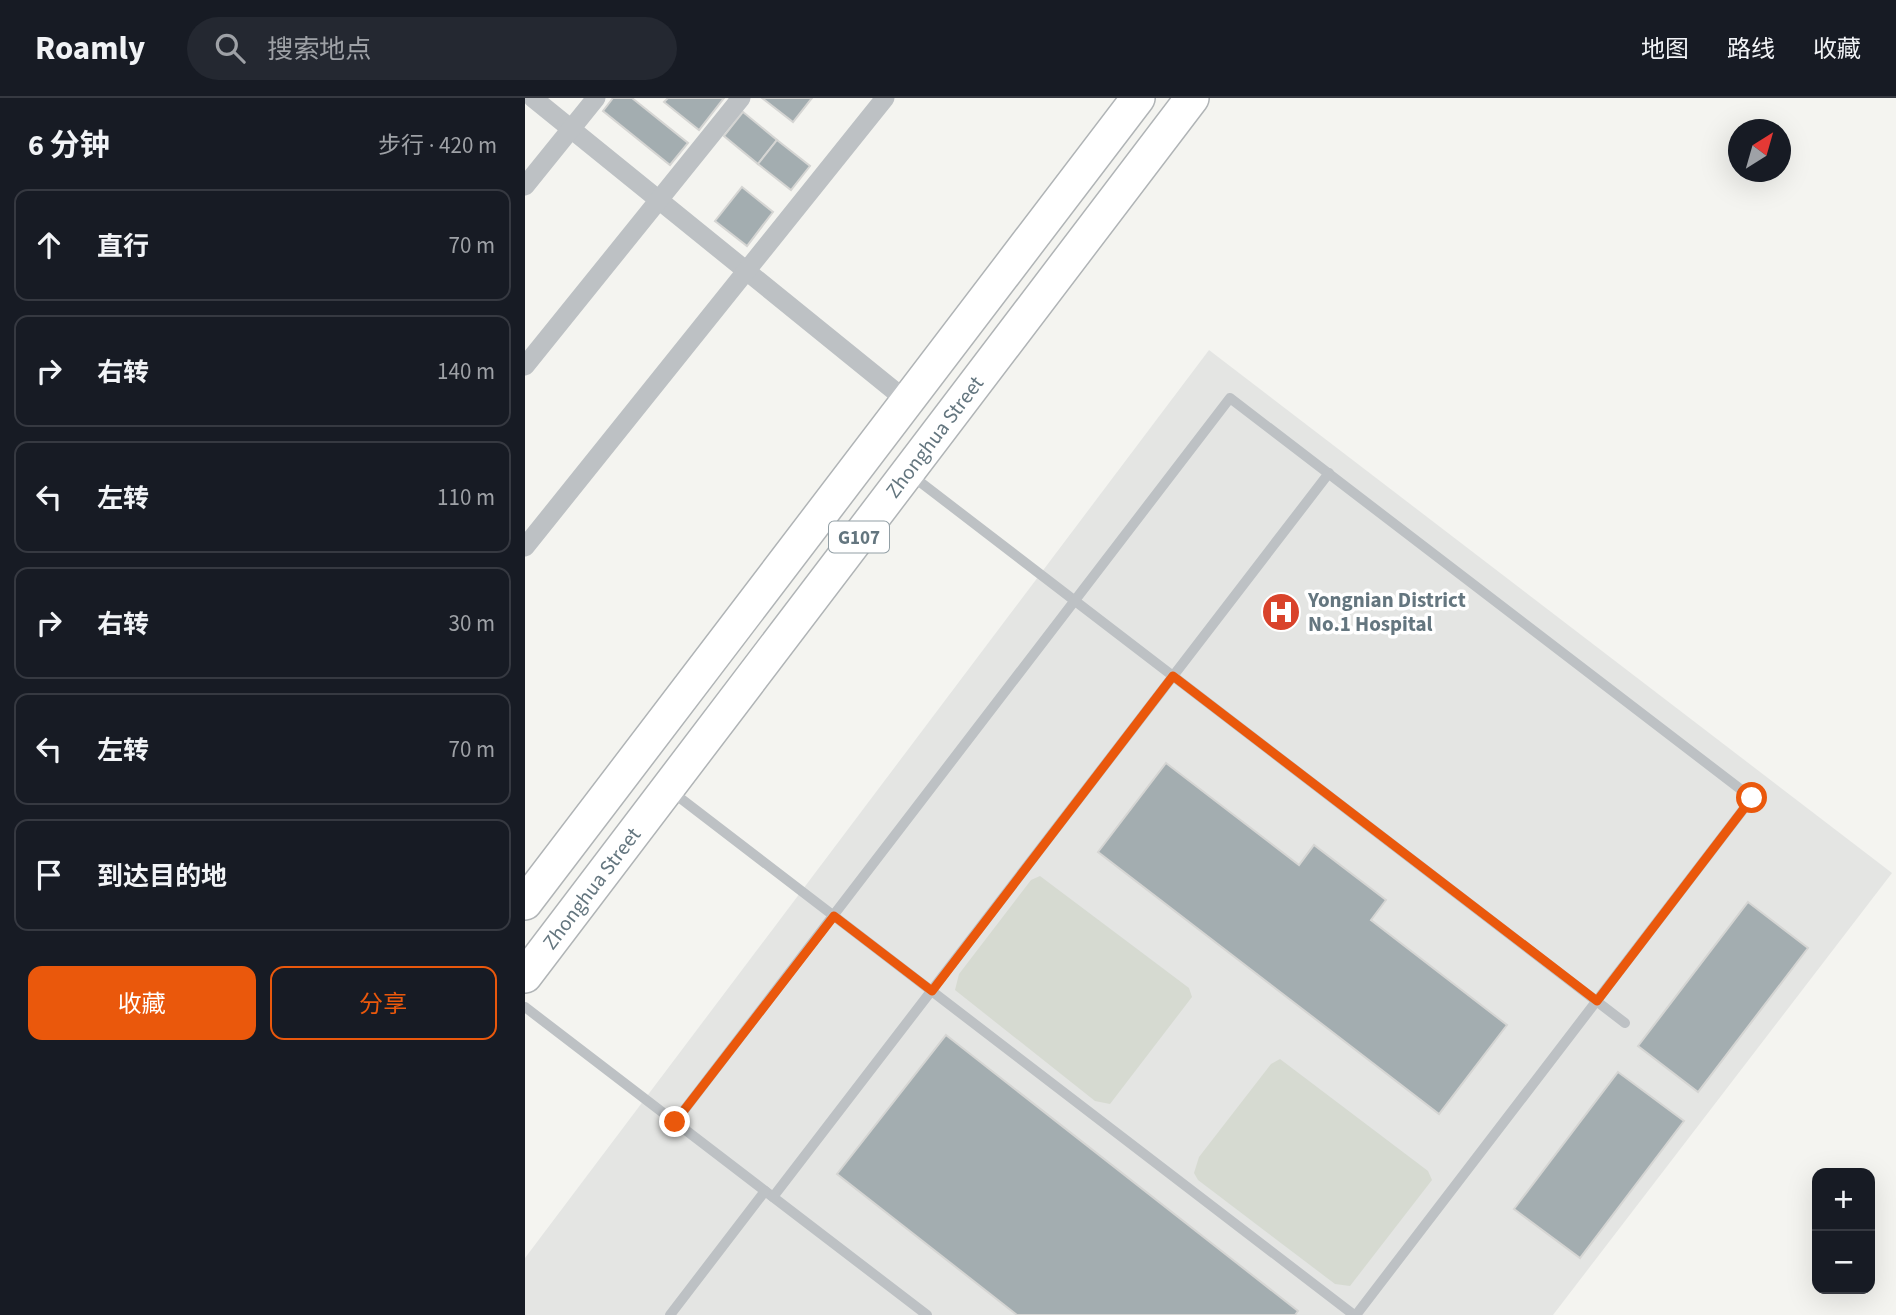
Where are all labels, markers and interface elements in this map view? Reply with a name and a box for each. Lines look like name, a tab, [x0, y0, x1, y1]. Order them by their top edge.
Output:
search box	[187, 17, 677, 80]
text: Roamly	[35, 25, 145, 72]
icon: search	[211, 29, 249, 67]
text: 搜索地点	[267, 31, 371, 68]
text: 地图	[1641, 32, 1689, 67]
text: 路线	[1727, 32, 1775, 67]
text: 收藏	[1813, 32, 1861, 67]
north arrow	[1728, 119, 1791, 182]
text: 6 分钟	[28, 124, 110, 167]
text: 步行 · 420 m	[378, 129, 497, 162]
icon: ahead	[30, 226, 68, 264]
text: 直行	[97, 228, 149, 265]
text: 70 m	[448, 229, 495, 262]
icon: right	[30, 352, 68, 390]
text: 右转	[97, 354, 149, 391]
text: 140 m	[437, 355, 495, 388]
street label: Zhonghua Street	[878, 369, 991, 504]
icon: left	[30, 478, 68, 516]
text: 左转	[97, 480, 149, 517]
text: 110 m	[437, 481, 495, 514]
road number: G107	[829, 522, 889, 552]
place label: Yongnian District No.1 Hospital	[1307, 585, 1466, 639]
hospital icon: Yongnian District No.1 Hospital	[1260, 591, 1302, 633]
icon: right	[30, 604, 68, 642]
text: 右转	[97, 606, 149, 643]
text: 30 m	[448, 607, 495, 640]
icon: left	[30, 730, 68, 768]
text: 左转	[97, 732, 149, 769]
text: 70 m	[448, 733, 495, 766]
route start	[1736, 782, 1767, 813]
street label: Zhonghua Street	[535, 821, 648, 956]
icon: arrive	[30, 856, 68, 894]
text: 到达目的地	[97, 858, 227, 895]
button: 收藏	[28, 966, 256, 1040]
button: 分享	[270, 966, 497, 1040]
route end	[659, 1106, 690, 1137]
map controls	[1812, 1168, 1875, 1294]
button: +	[1812, 1168, 1875, 1231]
button: −	[1812, 1231, 1875, 1294]

